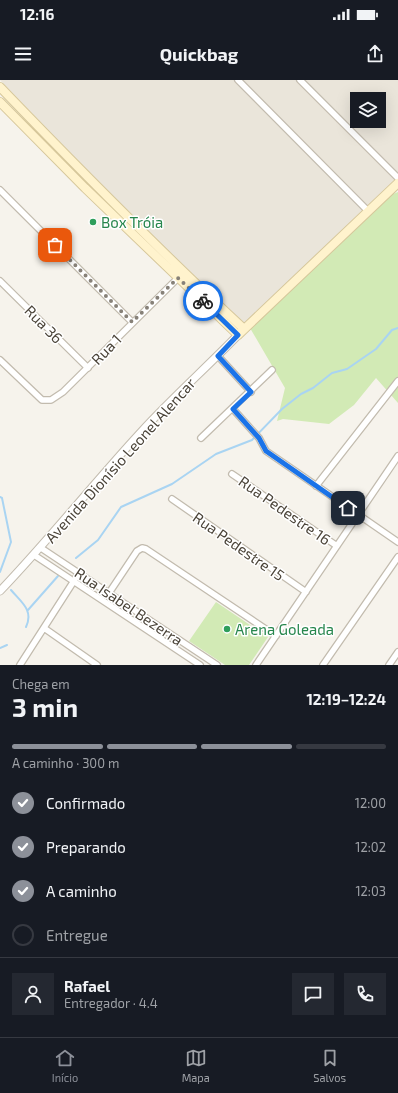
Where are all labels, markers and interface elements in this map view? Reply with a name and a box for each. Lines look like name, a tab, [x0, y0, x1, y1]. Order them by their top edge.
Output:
text: 12:16	[20, 5, 54, 23]
icon: menu	[12, 43, 34, 65]
text: Quickbag	[160, 43, 238, 65]
icon: share	[364, 43, 386, 65]
map controls	[350, 92, 386, 128]
button: layers	[350, 92, 386, 128]
place label: Box Tróia	[101, 213, 163, 231]
marker: Box Tróia	[88, 217, 98, 227]
pin	[38, 228, 72, 262]
icon: bag	[44, 234, 66, 256]
courier	[183, 281, 223, 321]
icon: bike	[192, 290, 214, 312]
street label: Rua 36	[21, 301, 67, 347]
street label: Rua 1	[87, 330, 125, 368]
street label: Avenida Dionísio Leonel Alencar	[41, 374, 199, 546]
street label: Rua Pedestre 16	[236, 472, 334, 548]
pin	[331, 491, 365, 525]
icon: home	[337, 497, 359, 519]
street label: Rua Pedestre 15	[190, 508, 288, 584]
street label: Rua Isabel Bezerra	[72, 563, 186, 649]
place label: Arena Goleada	[235, 620, 334, 638]
marker: Arena Goleada	[222, 624, 232, 634]
text: Chega em	[12, 676, 70, 692]
text: 12:19–12:24	[306, 690, 386, 708]
text: 3 min	[12, 691, 78, 722]
text: A caminho · 300 m	[12, 755, 119, 771]
icon: check	[12, 792, 34, 814]
text: Confirmado	[46, 794, 125, 812]
text: 12:00	[355, 795, 386, 811]
icon: check	[12, 836, 34, 858]
text: Preparando	[46, 838, 126, 856]
text: 12:02	[355, 839, 386, 855]
icon: check	[12, 880, 34, 902]
text: A caminho	[46, 882, 117, 900]
text: 12:03	[355, 883, 386, 899]
text: Entregue	[46, 926, 108, 944]
button: person	[12, 973, 54, 1015]
button: chat	[292, 973, 334, 1015]
button: phone	[344, 973, 386, 1015]
text: Rafael	[64, 977, 110, 995]
text: Entregador · 4.4	[64, 995, 158, 1011]
tab: Início	[52, 1047, 78, 1084]
tab: Mapa	[182, 1047, 210, 1084]
tab: Salvos	[313, 1047, 346, 1084]

